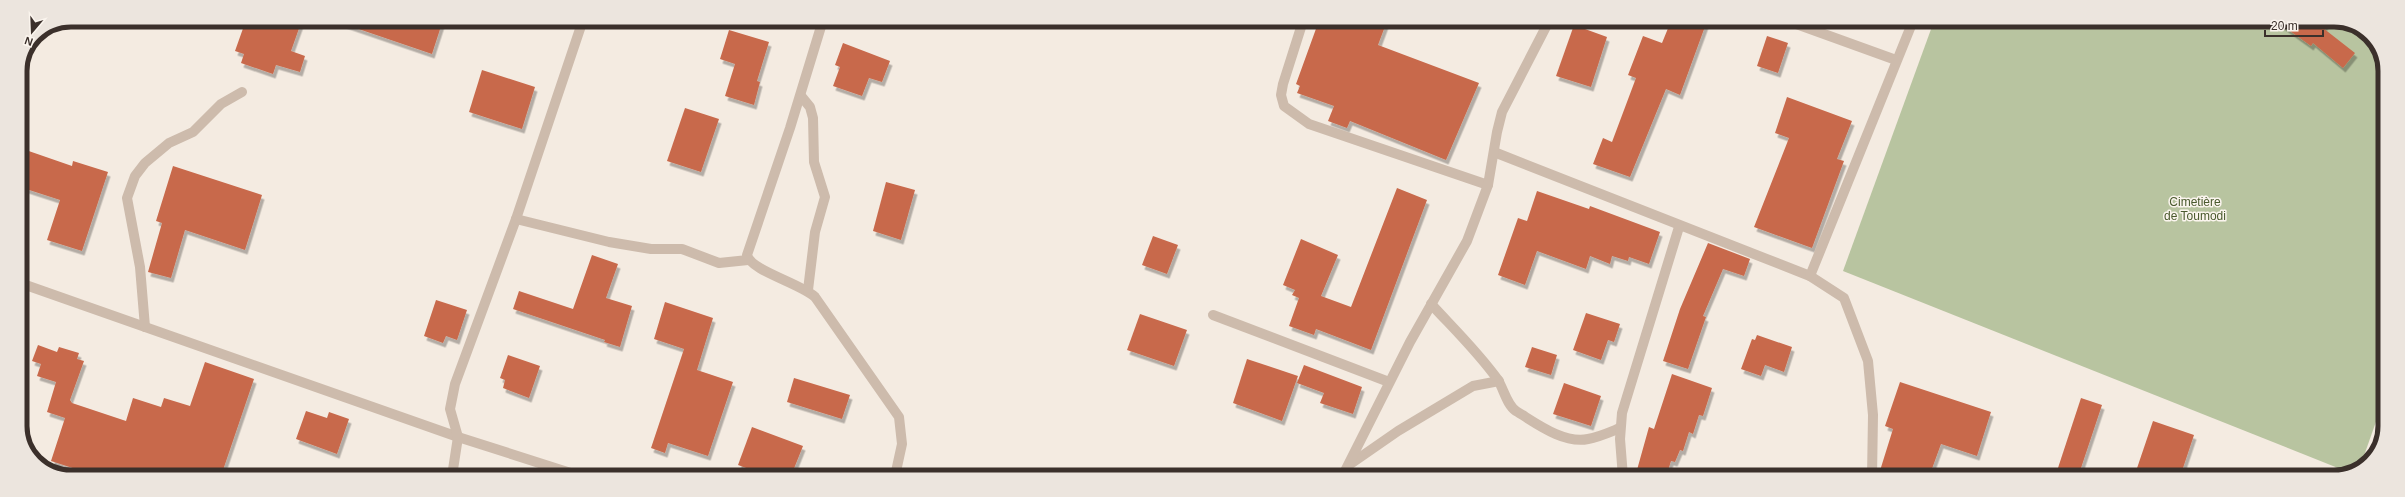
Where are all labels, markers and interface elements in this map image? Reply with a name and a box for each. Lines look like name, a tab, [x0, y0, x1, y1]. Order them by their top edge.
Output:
north arrow	[12, 12, 52, 52]
scale bar	[2265, 12, 2323, 38]
text: 20 m	[2271, 19, 2298, 33]
text: N	[23, 34, 34, 48]
park label: Cimetière de Toumodi	[2164, 195, 2226, 223]

